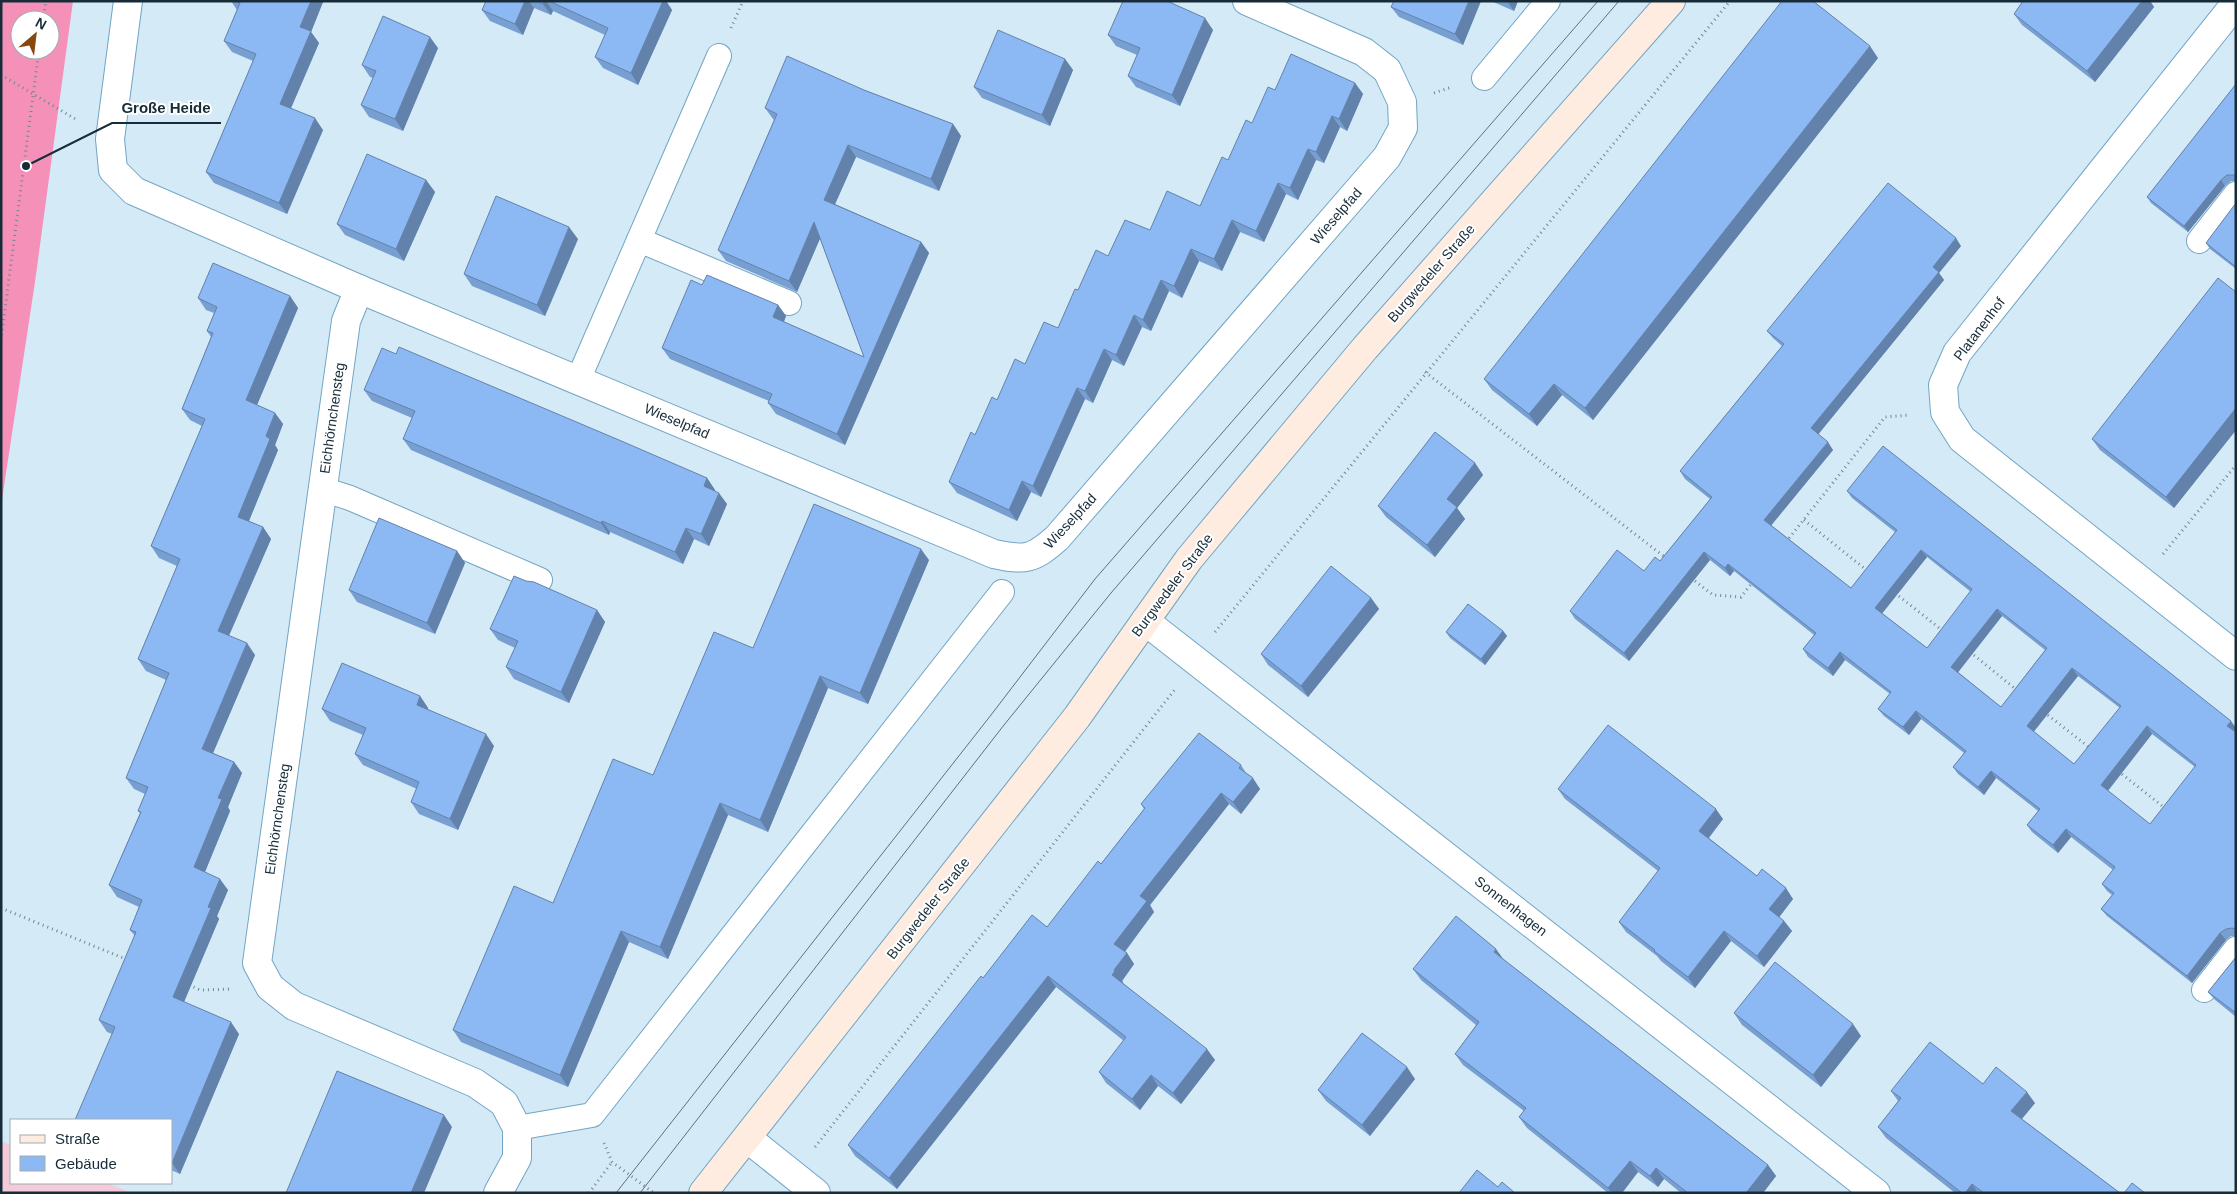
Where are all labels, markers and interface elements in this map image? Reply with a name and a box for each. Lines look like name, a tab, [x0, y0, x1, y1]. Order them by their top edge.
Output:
north arrow	[10, 10, 60, 60]
text: N	[33, 14, 49, 33]
callout: Große Heide	[112, 93, 221, 123]
text: Große Heide	[121, 99, 211, 116]
street label: Wieselpfad	[1307, 185, 1365, 247]
street label: Burgwedeler Straße	[1384, 221, 1478, 325]
street label: Platanenhof	[1950, 294, 2008, 364]
street label: Eichhörnchensteg	[316, 361, 348, 475]
street label: Wieselpfad	[642, 400, 712, 442]
street label: Wieselpfad	[1041, 490, 1099, 552]
street label: Burgwedeler Straße	[1128, 530, 1216, 640]
street label: Eichhörnchensteg	[261, 762, 293, 876]
street label: Burgwedeler Straße	[883, 854, 973, 962]
street label: Sonnenhagen	[1472, 873, 1550, 939]
legend	[10, 1119, 172, 1184]
text: Straße	[55, 1130, 100, 1147]
text: Gebäude	[55, 1155, 117, 1172]

